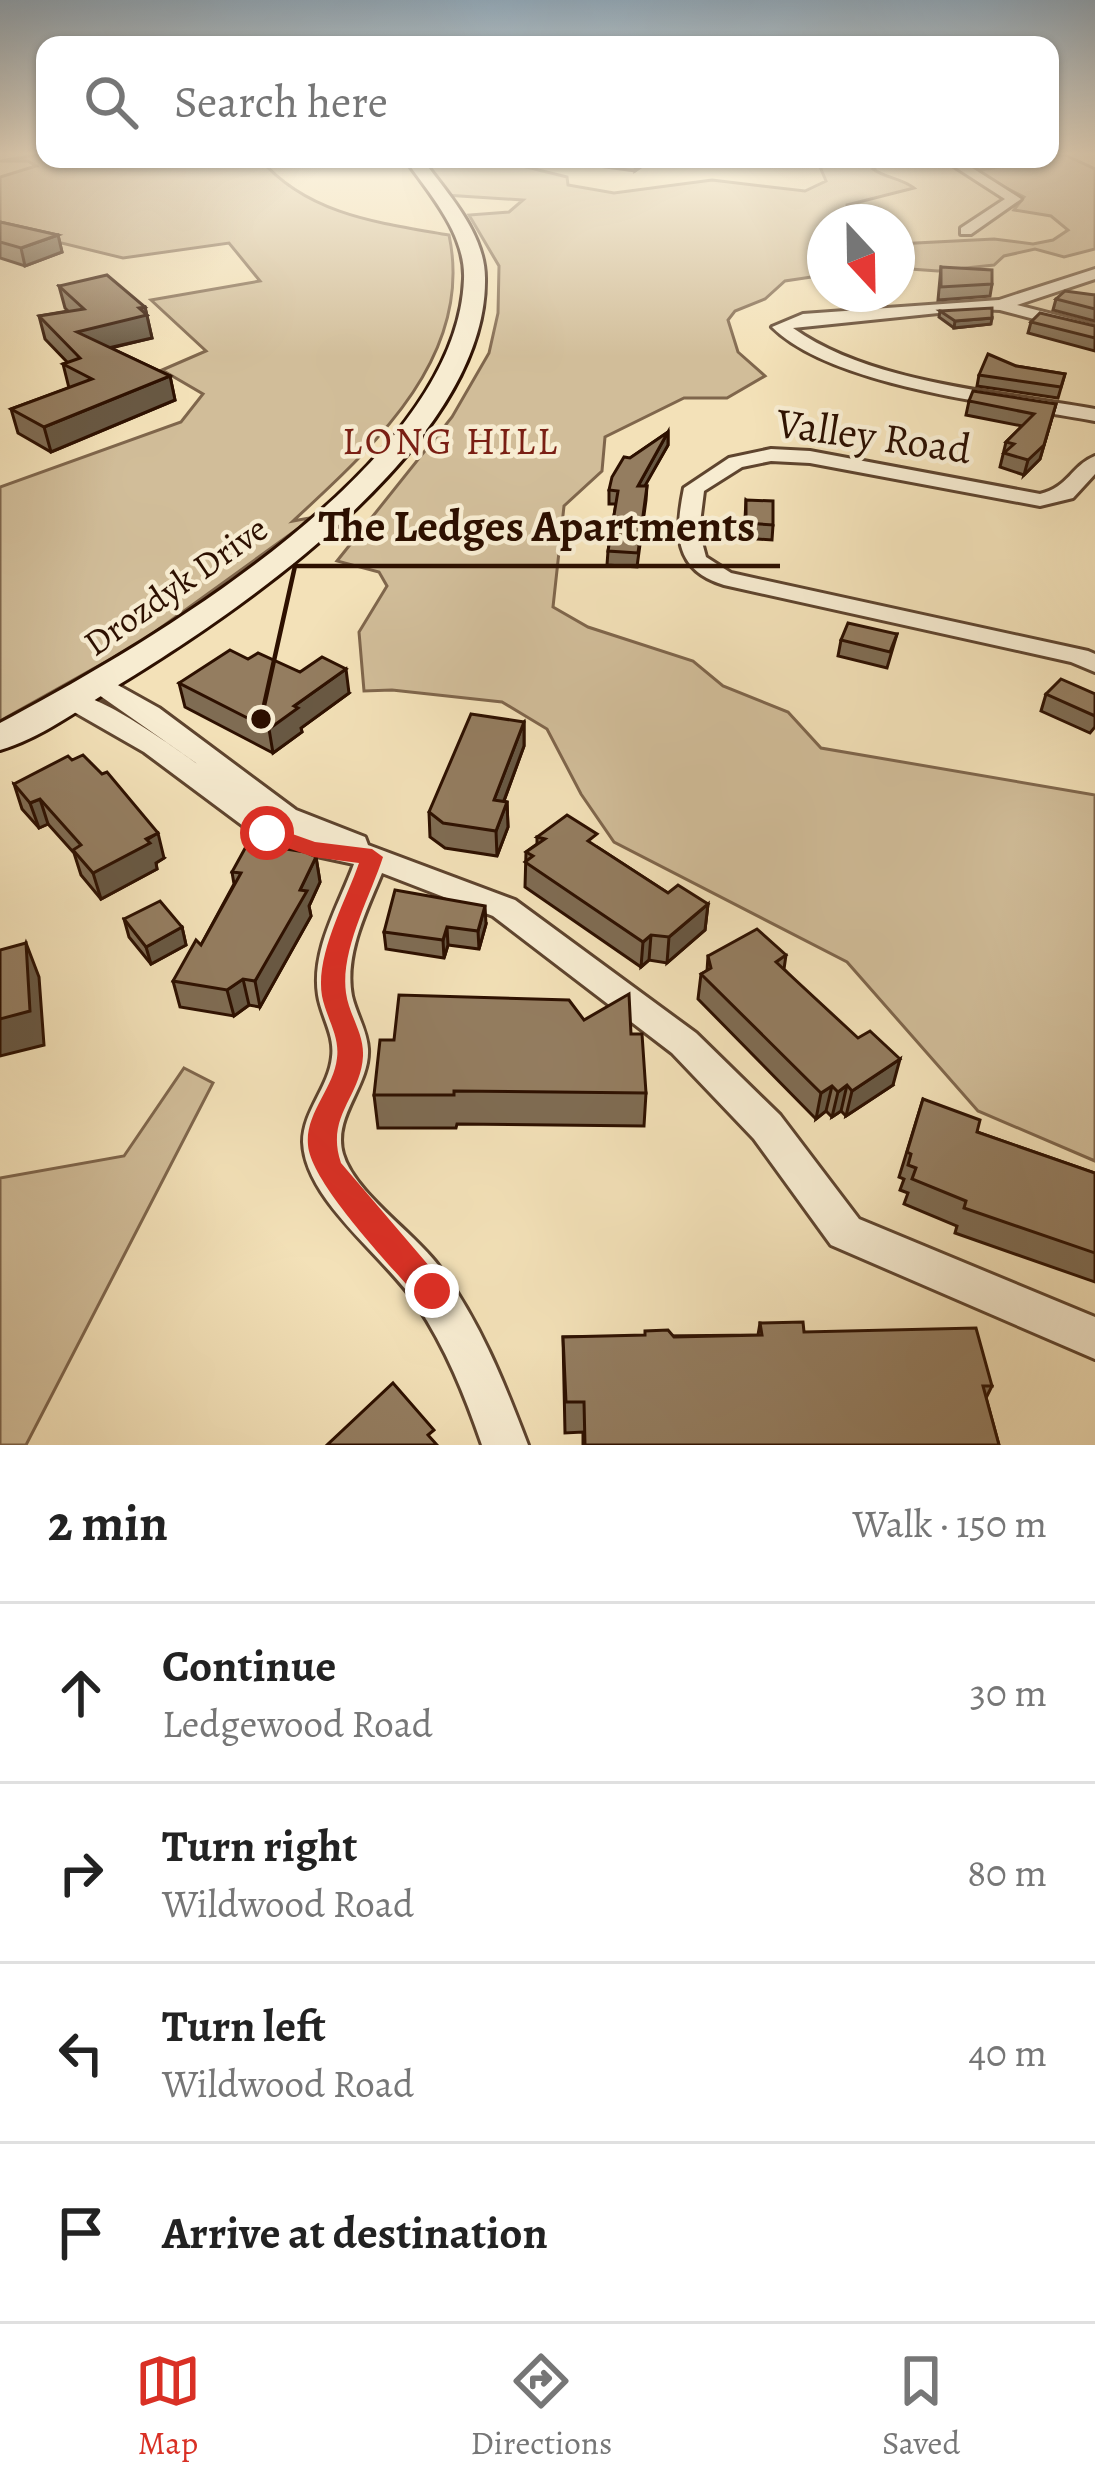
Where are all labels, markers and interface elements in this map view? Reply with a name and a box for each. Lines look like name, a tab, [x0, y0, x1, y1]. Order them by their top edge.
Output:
search box	[36, 36, 1059, 168]
icon: search	[78, 69, 144, 135]
text: Search here	[174, 71, 388, 133]
north arrow	[807, 204, 915, 312]
street label: Valley Road	[772, 394, 975, 477]
district label: LONG HILL	[342, 414, 560, 467]
callout: The Ledges Apartments	[295, 485, 780, 566]
text: The Ledges Apartments	[319, 495, 755, 557]
street label: Drozdyk Drive	[73, 504, 277, 667]
route start	[240, 806, 294, 860]
route end	[405, 1264, 459, 1318]
text: 2 min	[48, 1488, 168, 1558]
text: Walk · 150 m	[852, 1497, 1047, 1550]
text: Continue	[162, 1635, 336, 1697]
icon: ahead	[48, 1660, 114, 1726]
text: 30 m	[970, 1666, 1047, 1719]
text: Ledgewood Road	[162, 1697, 433, 1750]
text: Turn right	[162, 1815, 357, 1877]
icon: right	[48, 1840, 114, 1906]
text: 80 m	[967, 1846, 1047, 1899]
text: Wildwood Road	[162, 1877, 414, 1930]
text: Turn left	[162, 1995, 326, 2057]
icon: left	[48, 2020, 114, 2086]
text: 40 m	[968, 2026, 1047, 2079]
text: Wildwood Road	[162, 2057, 414, 2110]
icon: arrive	[48, 2200, 114, 2266]
text: Arrive at destination	[162, 2202, 548, 2264]
tab: Map	[135, 2348, 201, 2465]
tab: Directions	[471, 2348, 612, 2465]
tab: Saved	[882, 2348, 960, 2465]

